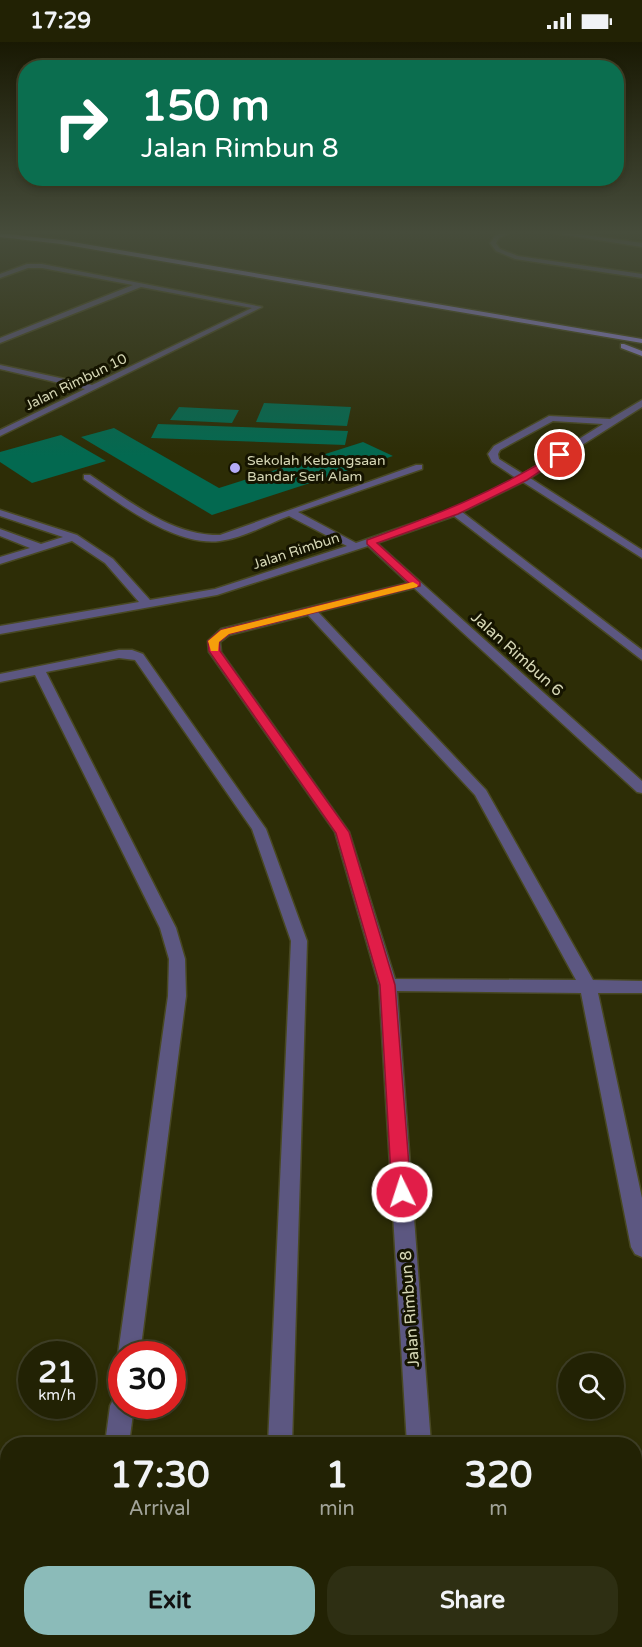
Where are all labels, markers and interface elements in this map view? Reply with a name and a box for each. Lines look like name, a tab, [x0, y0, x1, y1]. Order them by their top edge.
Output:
text: 17:29	[30, 8, 91, 34]
text: 150 m	[141, 81, 270, 132]
icon: right	[42, 84, 120, 162]
text: Jalan Rimbun 8	[141, 132, 339, 165]
street label: Jalan Rimbun 10	[22, 350, 130, 414]
pin	[534, 429, 585, 480]
icon: arrive	[543, 438, 576, 471]
place label: Sekolah Kebangsaan Bandar Seri Alam	[247, 452, 385, 485]
marker: Sekolah Kebangsaan Bandar Seri Alam	[228, 461, 242, 475]
street label: Jalan Rimbun	[251, 529, 341, 573]
street label: Jalan Rimbun 6	[467, 607, 567, 701]
position arrow	[370, 1160, 434, 1224]
street label: Jalan Rimbun 8	[396, 1250, 424, 1368]
speed limit sign: 30	[108, 1341, 186, 1419]
map controls	[558, 1353, 624, 1419]
button: search	[558, 1353, 624, 1419]
text: 21	[38, 1354, 76, 1391]
text: km/h	[38, 1386, 76, 1404]
text: 17:30	[110, 1454, 210, 1497]
text: 1	[326, 1454, 348, 1497]
text: 320	[464, 1454, 532, 1497]
text: Arrival	[129, 1497, 191, 1521]
text: min	[319, 1497, 355, 1521]
text: m	[489, 1497, 508, 1521]
button: Exit	[24, 1566, 315, 1635]
button: Share	[327, 1566, 618, 1635]

